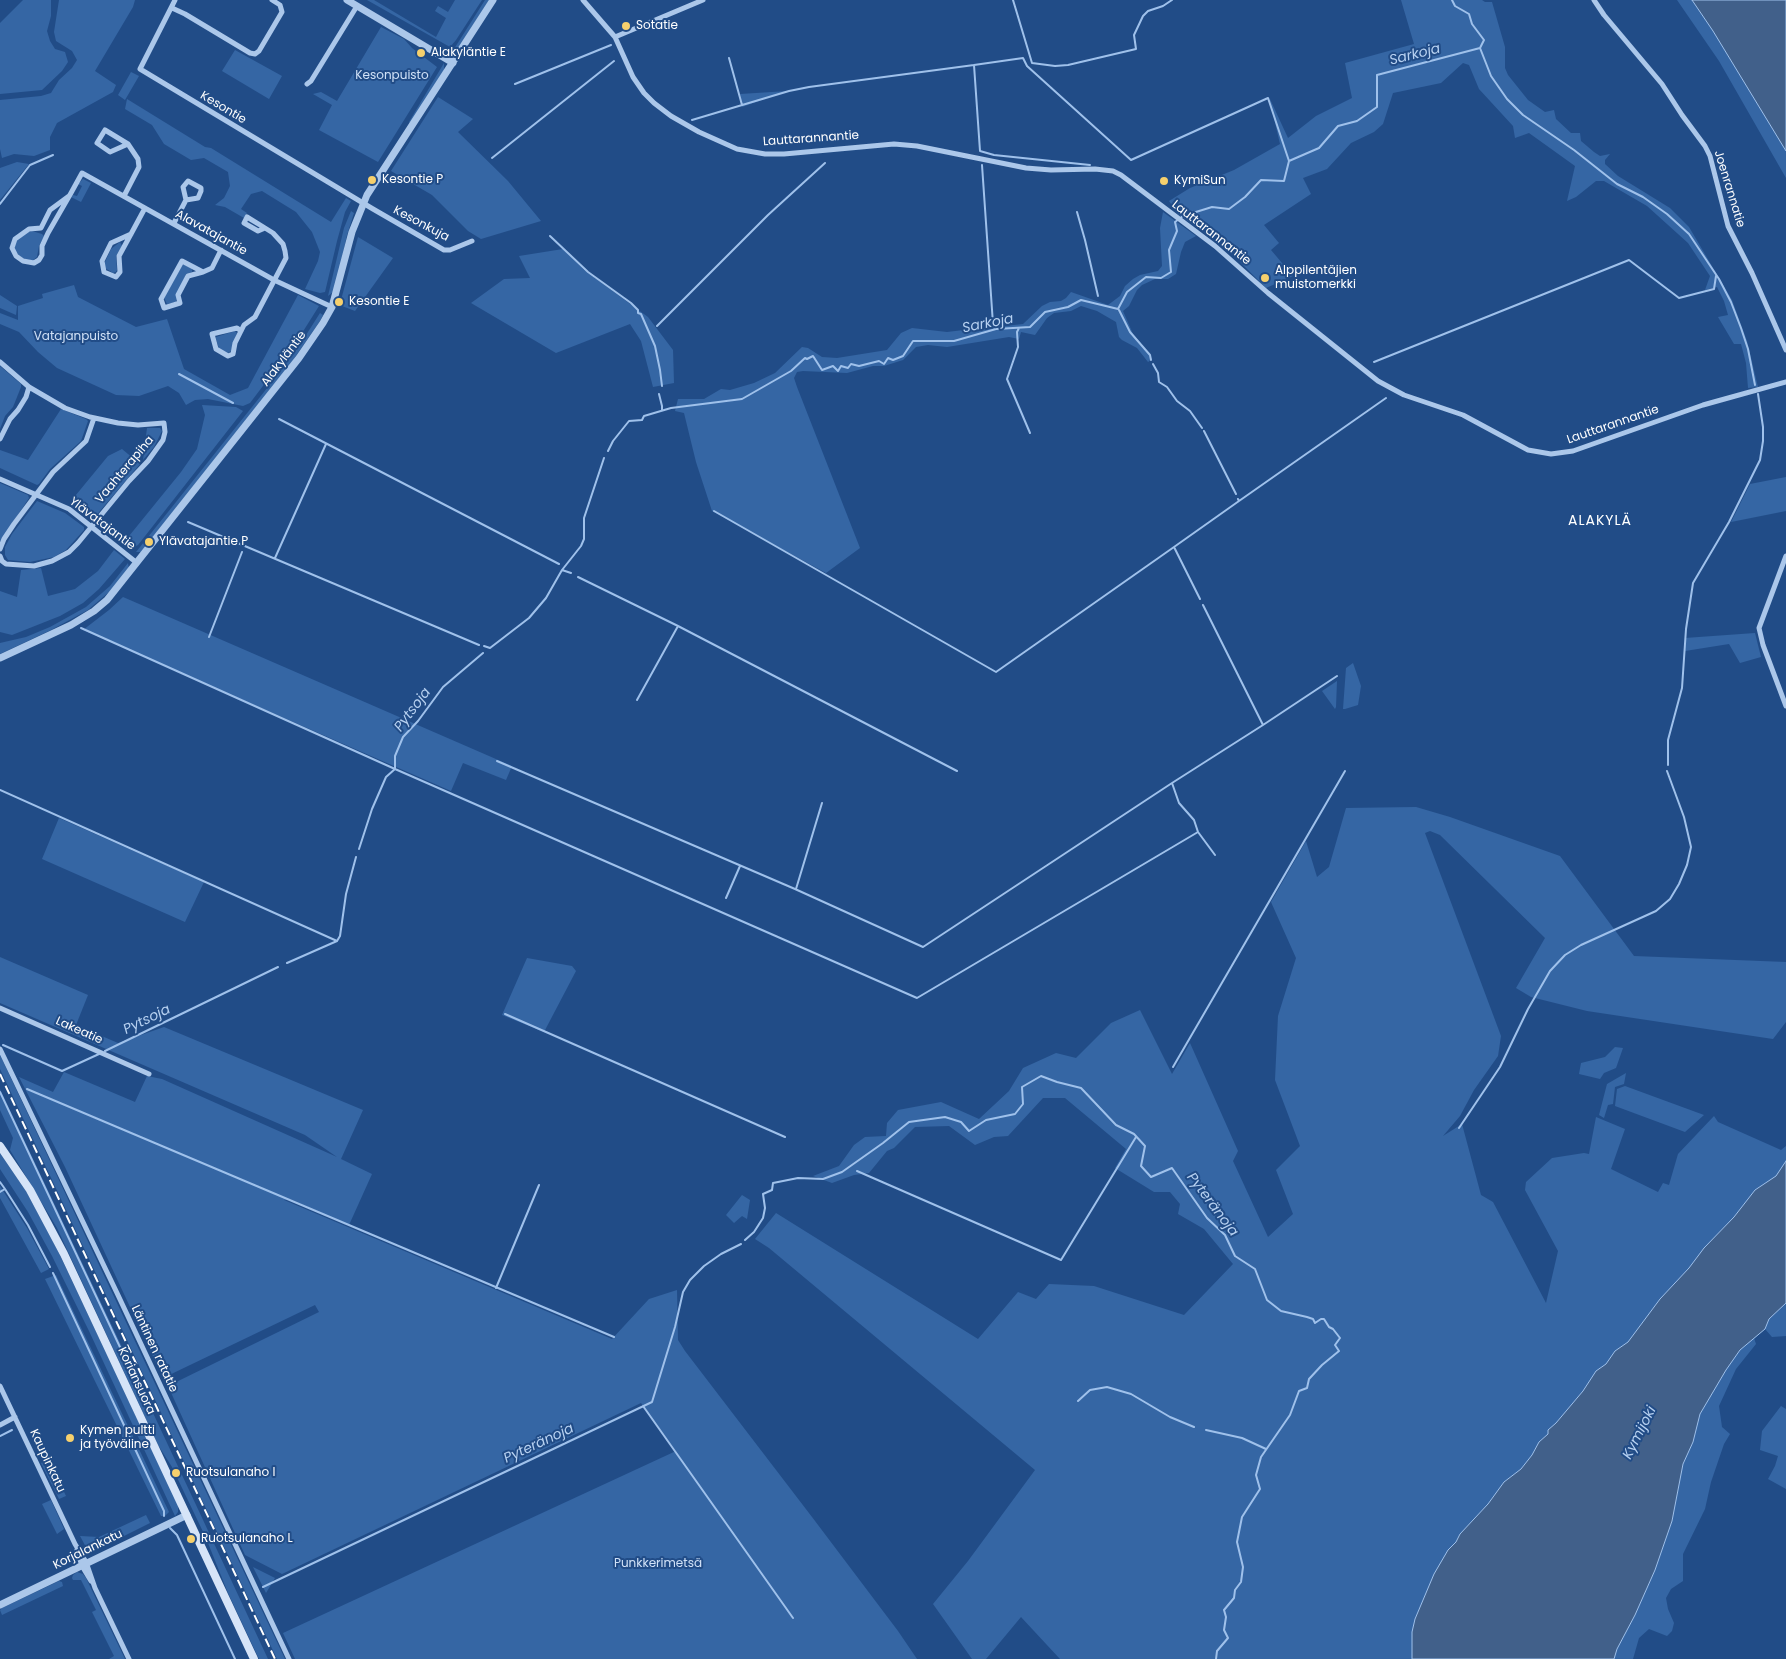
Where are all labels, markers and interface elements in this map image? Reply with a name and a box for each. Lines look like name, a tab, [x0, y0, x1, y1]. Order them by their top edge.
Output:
place label: Sotatie	[636, 19, 678, 33]
marker: Sotatie	[620, 20, 632, 32]
water label: Sarkoja	[1388, 41, 1442, 69]
place label: Alakyläntie E	[431, 46, 506, 60]
marker: Alakyläntie E	[415, 47, 427, 59]
park label: Kesonpuisto	[355, 69, 429, 83]
street label: Kesontie	[197, 89, 249, 127]
street label: Lauttarannantie	[762, 128, 860, 150]
street label: Joenrannatie	[1710, 149, 1748, 229]
place label: Kesontie P	[382, 173, 443, 187]
marker: Kesontie P	[366, 174, 378, 186]
place label: KymiSun	[1174, 174, 1226, 188]
marker: KymiSun	[1158, 175, 1170, 187]
street label: Lauttarannantie	[1169, 198, 1253, 268]
street label: Kesonkuja	[391, 203, 451, 245]
street label: Alavatajantie	[173, 207, 249, 259]
place label: Alppilentäjien muistomerkki	[1275, 264, 1357, 292]
marker: Alppilentäjien muistomerkki	[1259, 272, 1271, 284]
place label: Kesontie E	[349, 295, 409, 309]
marker: Kesontie E	[333, 296, 345, 308]
water label: Sarkoja	[961, 311, 1015, 337]
street label: Alakyläntie	[259, 328, 309, 390]
park label: Vatajanpuisto	[34, 330, 118, 344]
street label: Lauttarannantie	[1565, 403, 1661, 447]
street label: Vaahterapiha	[93, 433, 157, 507]
street label: Ylävatajantie	[66, 495, 138, 553]
district label: ALAKYLÄ	[1567, 513, 1633, 529]
place label: Ylävatajantie P	[159, 535, 248, 549]
marker: Ylävatajantie P	[143, 536, 155, 548]
water label: Pytsoja	[391, 685, 435, 735]
water label: Pytsoja	[121, 1001, 173, 1039]
street label: Lakeatie	[53, 1014, 105, 1048]
water label: Pyteränoja	[1183, 1170, 1241, 1240]
street label: Läntinen ratatie	[128, 1303, 180, 1395]
street label: Koriansuora	[114, 1345, 158, 1417]
water label: Kymijoki	[1620, 1404, 1660, 1462]
water label: Pyteränoja	[501, 1420, 577, 1468]
place label: Kymen pultti ja työväline	[80, 1424, 155, 1452]
street label: Kaupinkatu	[26, 1427, 68, 1495]
marker: Kymen pultti ja työväline	[64, 1432, 76, 1444]
place label: Ruotsulanaho I	[186, 1466, 275, 1480]
marker: Ruotsulanaho I	[170, 1467, 182, 1479]
street label: Korjalankatu	[51, 1527, 125, 1573]
place label: Ruotsulanaho L	[201, 1532, 293, 1546]
marker: Ruotsulanaho L	[185, 1533, 197, 1545]
park label: Punkkerimetsä	[614, 1557, 702, 1571]

